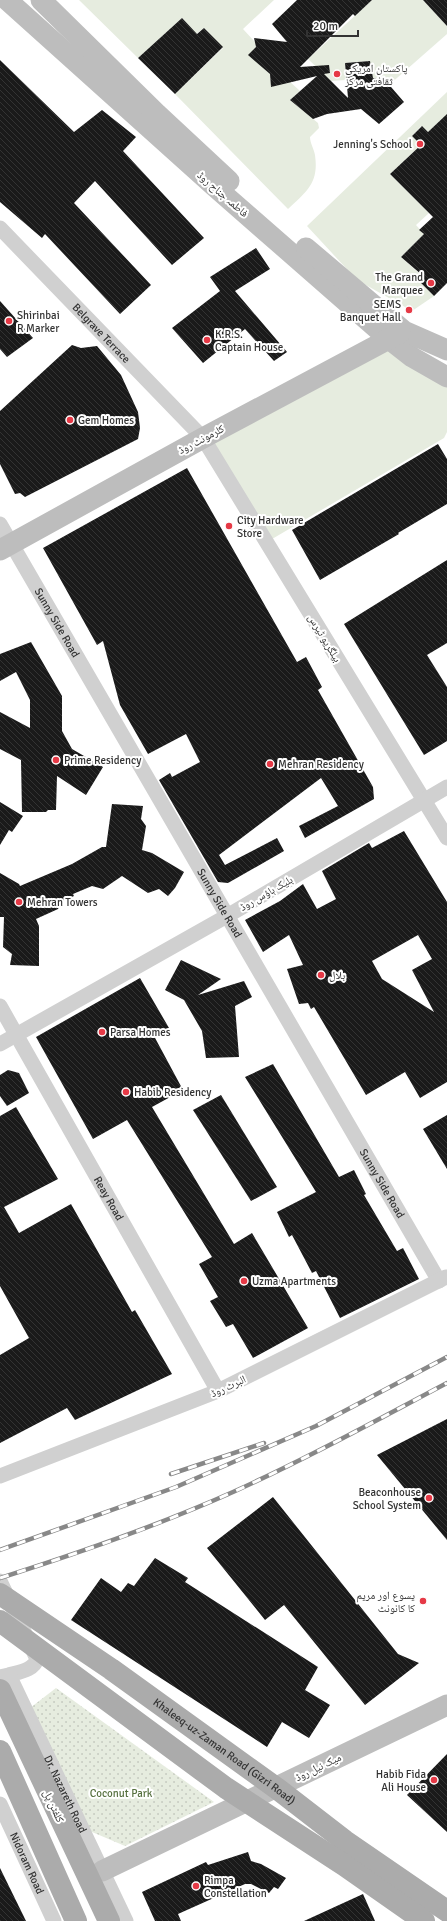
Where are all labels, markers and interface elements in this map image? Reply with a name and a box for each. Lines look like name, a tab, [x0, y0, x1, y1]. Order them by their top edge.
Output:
scale bar	[307, 12, 358, 38]
text: 20 m	[313, 19, 338, 34]
place label: پاکستان امریکی ثقافتی مرکز	[344, 62, 408, 88]
marker: پاکستان امریکی ثقافتی مرکز	[332, 69, 342, 79]
place label: Jenning's School	[333, 138, 412, 151]
marker: Jenning's School	[415, 139, 425, 149]
street label: فاطمہ جناح روڈ	[195, 169, 251, 220]
place label: The Grand Marquee	[375, 271, 423, 297]
marker: The Grand Marquee	[426, 278, 436, 288]
place label: SEMS Banquet Hall	[340, 298, 401, 324]
street label: Belgrave Terrace	[69, 301, 133, 366]
marker: SEMS Banquet Hall	[404, 305, 414, 315]
place label: Shirinbai R Marker	[17, 309, 60, 335]
marker: Shirinbai R Marker	[4, 316, 14, 326]
place label: K.R.S. Captain House	[215, 328, 283, 354]
marker: K.R.S. Captain House	[202, 335, 212, 345]
place label: Gem Homes	[78, 414, 134, 427]
marker: Gem Homes	[65, 415, 75, 425]
street label: کلرمونٹ روڈ	[176, 422, 227, 457]
place label: City Hardware Store	[237, 514, 304, 540]
marker: City Hardware Store	[224, 521, 234, 531]
street label: Sunny Side Road	[32, 586, 82, 660]
street label: بیلگریو ٹیرس	[305, 612, 344, 665]
place label: Prime Residency	[64, 754, 142, 767]
marker: Prime Residency	[51, 755, 61, 765]
place label: Mehran Residency	[278, 758, 365, 771]
marker: Mehran Residency	[265, 759, 275, 769]
street label: Sunny Side Road	[194, 866, 245, 940]
street label: بلیک ہاؤس روڈ	[237, 873, 295, 914]
place label: Mehran Towers	[27, 896, 98, 909]
marker: Mehran Towers	[14, 897, 24, 907]
place label: بلال	[329, 969, 345, 982]
marker: بلال	[316, 970, 326, 980]
place label: Parsa Homes	[110, 1026, 171, 1039]
marker: Parsa Homes	[97, 1027, 107, 1037]
place label: Habib Residency	[134, 1086, 212, 1099]
marker: Habib Residency	[121, 1087, 131, 1097]
street label: Sunny Side Road	[357, 1146, 407, 1221]
street label: Reay Road	[91, 1174, 126, 1223]
place label: Uzma Apartments	[252, 1275, 336, 1288]
marker: Uzma Apartments	[239, 1276, 249, 1286]
street label: البرٹ روڈ	[208, 1373, 248, 1400]
place label: Beaconhouse School System	[353, 1486, 421, 1512]
marker: Beaconhouse School System	[424, 1493, 434, 1503]
place label: یسوع اور مریم کا کانونٹ	[356, 1589, 416, 1615]
marker: یسوع اور مریم کا کانونٹ	[418, 1596, 428, 1606]
street label: Khaleeq-uz-Zaman Road (Gizri Road)	[151, 1696, 298, 1807]
street label: میک نیل روڈ	[293, 1751, 343, 1784]
street label: Dr. Nazareth Road	[41, 1753, 89, 1835]
place label: Habib Fida Ali House	[376, 1768, 426, 1794]
marker: Habib Fida Ali House	[429, 1775, 439, 1785]
park label: Coconut Park	[90, 1787, 153, 1800]
street label: کلفٹن پل	[40, 1788, 67, 1825]
street label: Nidoram Road	[7, 1830, 47, 1896]
place label: Rimpa Constellation	[204, 1874, 267, 1900]
marker: Rimpa Constellation	[191, 1881, 201, 1891]

